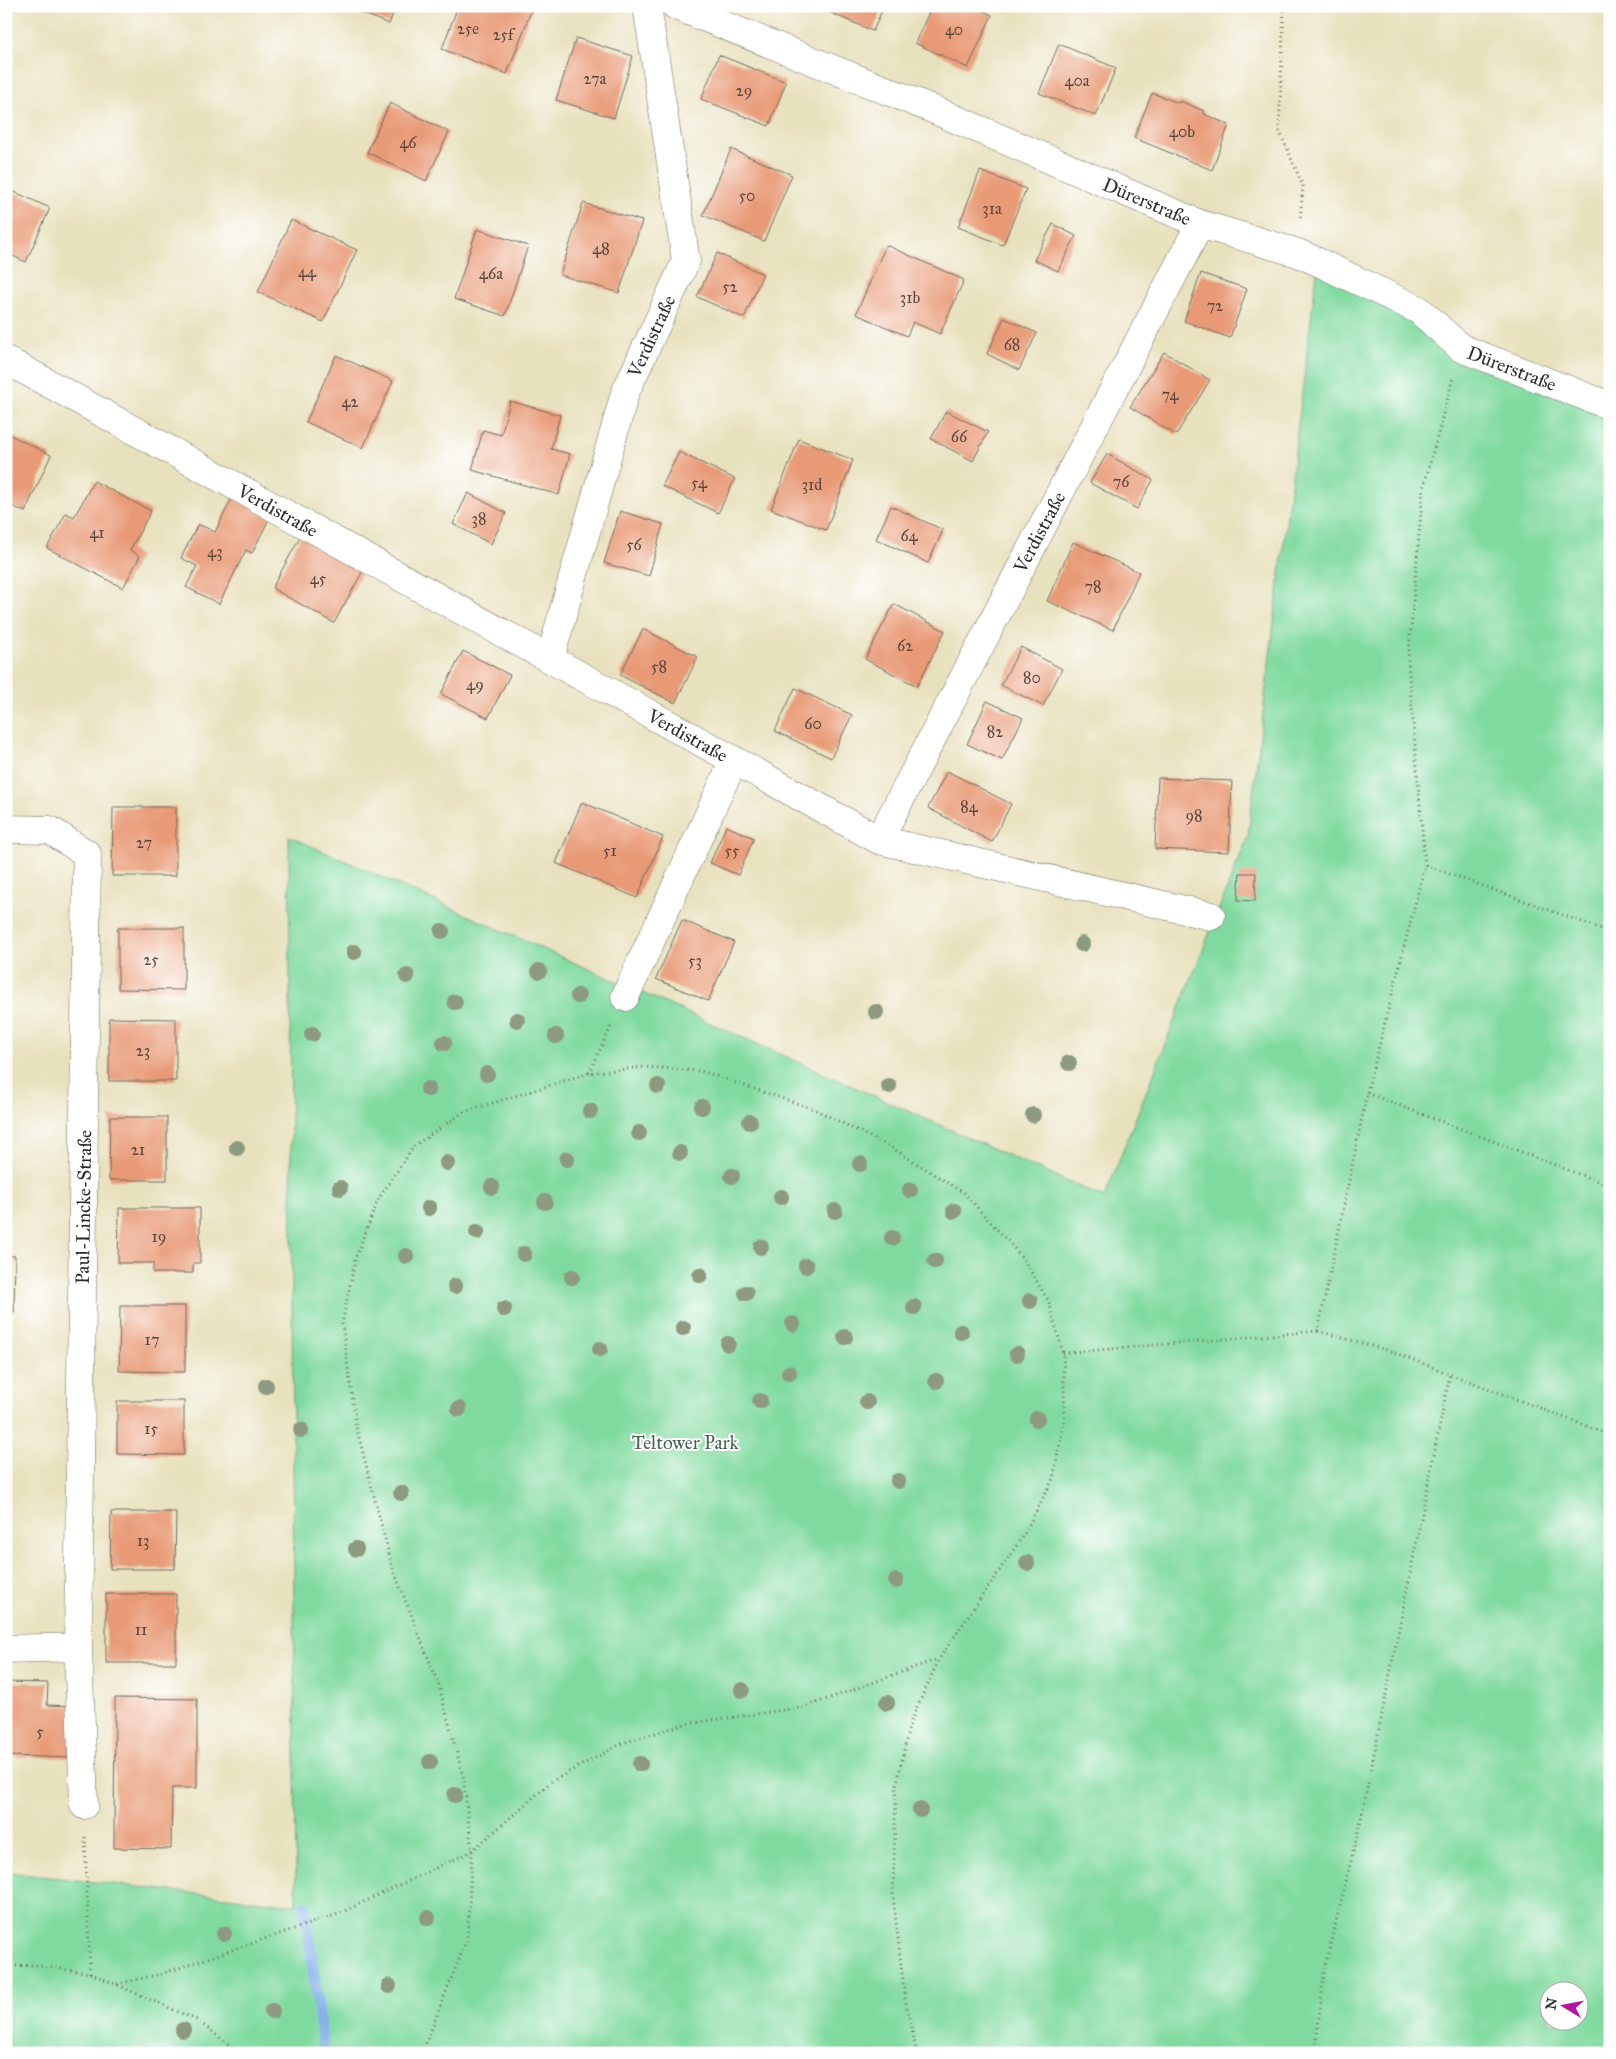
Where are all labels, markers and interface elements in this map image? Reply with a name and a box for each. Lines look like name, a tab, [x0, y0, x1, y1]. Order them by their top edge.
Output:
house number: 25e	[457, 19, 479, 38]
house number: 40	[945, 20, 963, 39]
house number: 25f	[493, 25, 516, 44]
house number: 27a	[584, 69, 607, 88]
house number: 40a	[1065, 71, 1090, 90]
house number: 29	[736, 81, 752, 100]
house number: 40b	[1169, 122, 1195, 141]
house number: 46	[399, 133, 417, 152]
street label: Dürerstraße	[1099, 173, 1195, 230]
house number: 50	[739, 186, 755, 205]
house number: 31a	[982, 199, 1002, 218]
house number: 48	[592, 239, 610, 258]
house number: 44	[298, 262, 317, 281]
house number: 46a	[479, 264, 503, 283]
house number: 52	[722, 277, 738, 296]
house number: 31b	[900, 288, 920, 307]
street label: Verdistraße	[622, 291, 681, 382]
house number: 72	[1207, 296, 1223, 315]
house number: 68	[1004, 335, 1020, 354]
street label: Dürerstraße	[1464, 341, 1560, 396]
house number: 74	[1161, 385, 1180, 404]
house number: 42	[342, 392, 359, 411]
house number: 66	[951, 427, 968, 446]
house number: 76	[1113, 472, 1130, 491]
house number: 54	[691, 473, 708, 492]
house number: 31d	[802, 475, 822, 494]
street label: Verdistraße	[233, 479, 322, 542]
street label: Verdistraße	[1008, 488, 1070, 577]
house number: 38	[472, 509, 486, 528]
house number: 41	[89, 523, 105, 542]
house number: 64	[900, 526, 919, 545]
house number: 56	[626, 535, 643, 554]
house number: 43	[207, 542, 223, 561]
house number: 45	[310, 569, 327, 588]
house number: 78	[1084, 577, 1102, 596]
house number: 62	[897, 636, 913, 655]
house number: 58	[651, 657, 667, 676]
house number: 80	[1023, 668, 1041, 687]
house number: 49	[466, 675, 484, 694]
street label: Verdistraße	[643, 704, 732, 767]
house number: 60	[804, 714, 822, 733]
house number: 82	[987, 722, 1003, 741]
house number: 84	[960, 797, 979, 816]
house number: 98	[1185, 806, 1203, 825]
house number: 27	[136, 833, 152, 852]
house number: 51	[603, 841, 617, 860]
house number: 55	[725, 841, 740, 860]
house number: 25	[143, 950, 159, 969]
house number: 53	[688, 951, 702, 970]
house number: 23	[136, 1041, 150, 1060]
street label: Paul-Lincke-Straße	[71, 1130, 96, 1284]
house number: 21	[131, 1140, 145, 1159]
house number: 19	[152, 1227, 166, 1246]
house number: 17	[145, 1330, 159, 1349]
house number: 15	[144, 1419, 158, 1438]
park label: Teltower Park	[632, 1431, 738, 1454]
house number: 13	[137, 1531, 149, 1550]
house number: 11	[135, 1620, 147, 1639]
house number: 5	[36, 1722, 44, 1741]
north arrow	[1538, 1982, 1588, 2032]
text: N	[1542, 1996, 1561, 2011]

